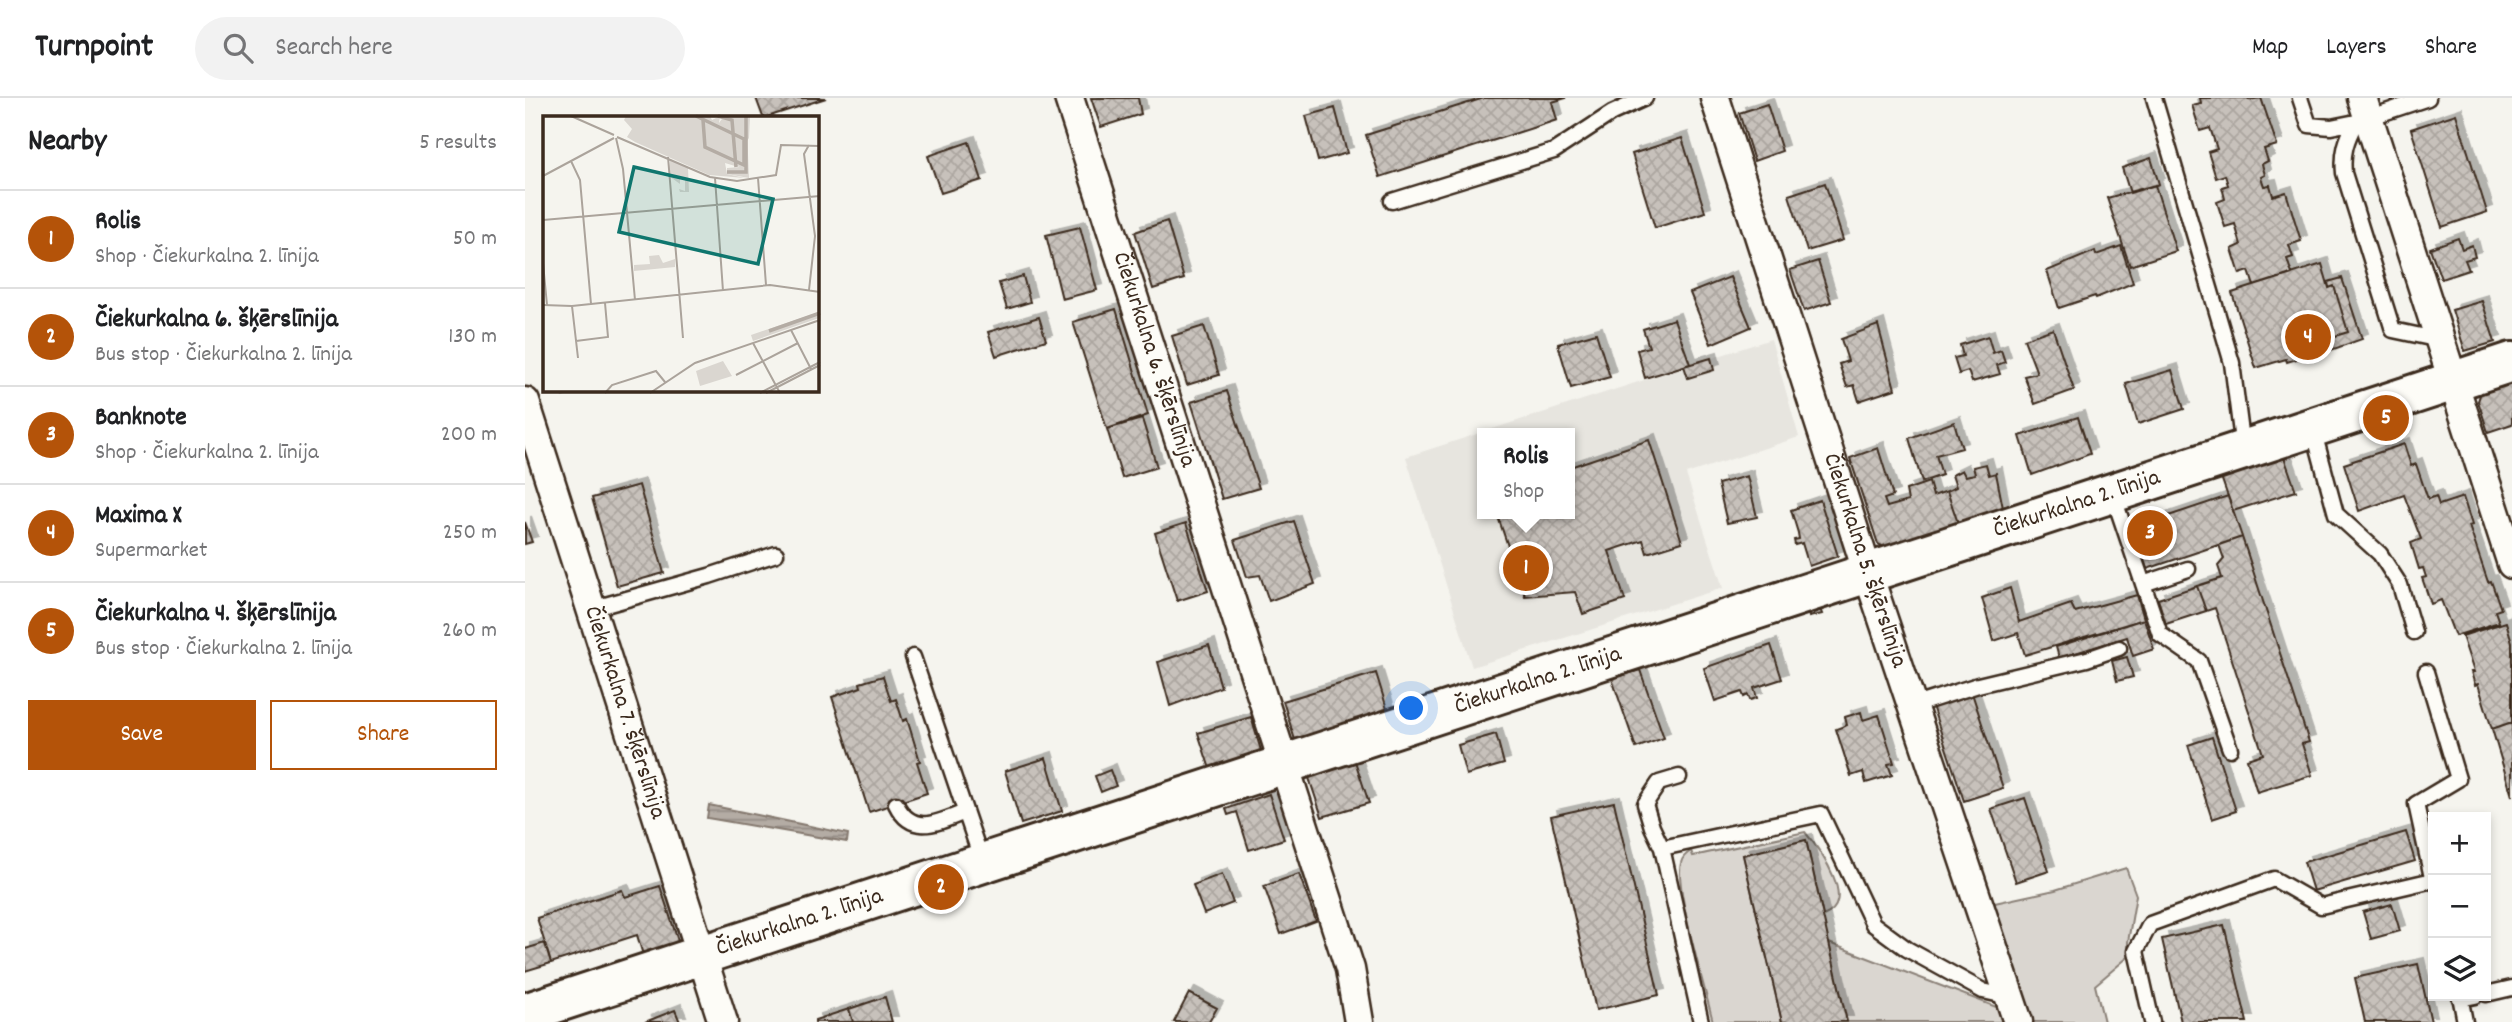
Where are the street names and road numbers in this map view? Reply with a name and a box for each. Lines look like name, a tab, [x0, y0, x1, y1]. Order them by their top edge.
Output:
street label: Čiekurkalna 6. šķērslīnija	[1103, 248, 1204, 472]
street label: Čiekurkalna 5. šķērslīnija	[1813, 449, 1915, 673]
street label: Čiekurkalna 2. līnija	[1989, 461, 2165, 548]
street label: Čiekurkalna 7. šķērslīnija	[574, 602, 674, 824]
street label: Čiekurkalna 2. līnija	[1450, 638, 1627, 724]
street label: Čiekurkalna 2. līnija	[712, 880, 888, 966]

